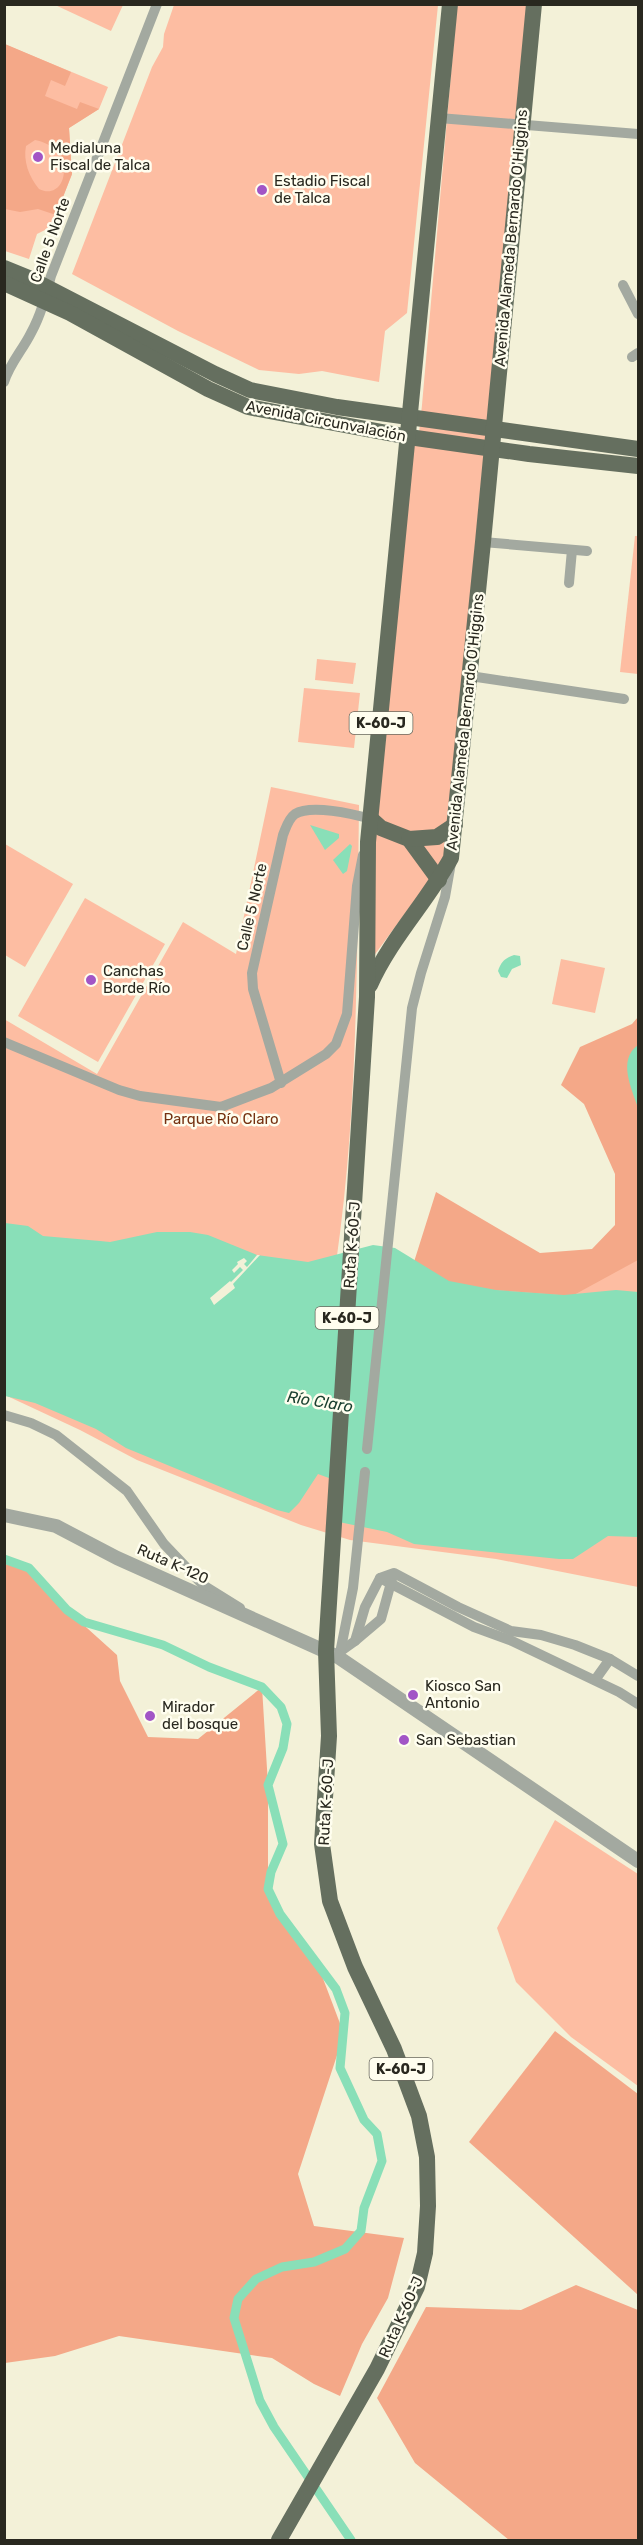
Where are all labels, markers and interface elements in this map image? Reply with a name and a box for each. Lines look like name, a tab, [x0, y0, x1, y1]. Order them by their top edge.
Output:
street label: Avenida Alameda Bernardo O'Higgins	[491, 108, 531, 367]
place label: Medialuna Fiscal de Talca	[50, 139, 150, 174]
marker: Medialuna Fiscal de Talca	[31, 150, 45, 164]
place label: Estadio Fiscal de Talca	[274, 172, 370, 207]
marker: Estadio Fiscal de Talca	[255, 183, 269, 197]
street label: Calle 5 Norte	[26, 195, 74, 285]
street label: Avenida Circunvalación	[244, 397, 408, 445]
street label: Avenida Alameda Bernardo O'Higgins	[443, 592, 487, 851]
road number: K-60-J	[350, 712, 412, 734]
street label: Calle 5 Norte	[233, 862, 271, 952]
place label: Canchas Borde Río	[103, 962, 170, 997]
marker: Canchas Borde Río	[84, 973, 98, 987]
park label: Parque Río Claro	[163, 1110, 279, 1128]
street label: Ruta K-60-J	[340, 1201, 364, 1289]
road number: K-60-J	[316, 1307, 378, 1329]
water label: Río Claro	[286, 1387, 354, 1416]
street label: Ruta K-120	[134, 1540, 212, 1588]
place label: Kiosco San Antonio	[425, 1677, 501, 1712]
marker: Kiosco San Antonio	[406, 1688, 420, 1702]
place label: Mirador del bosque	[162, 1698, 238, 1733]
marker: Mirador del bosque	[143, 1709, 157, 1723]
place label: San Sebastian	[416, 1731, 516, 1749]
marker: San Sebastian	[397, 1733, 411, 1747]
street label: Ruta K-60-J	[315, 1758, 337, 1846]
road number: K-60-J	[370, 2058, 432, 2080]
street label: Ruta K-60-J	[375, 2274, 427, 2360]

